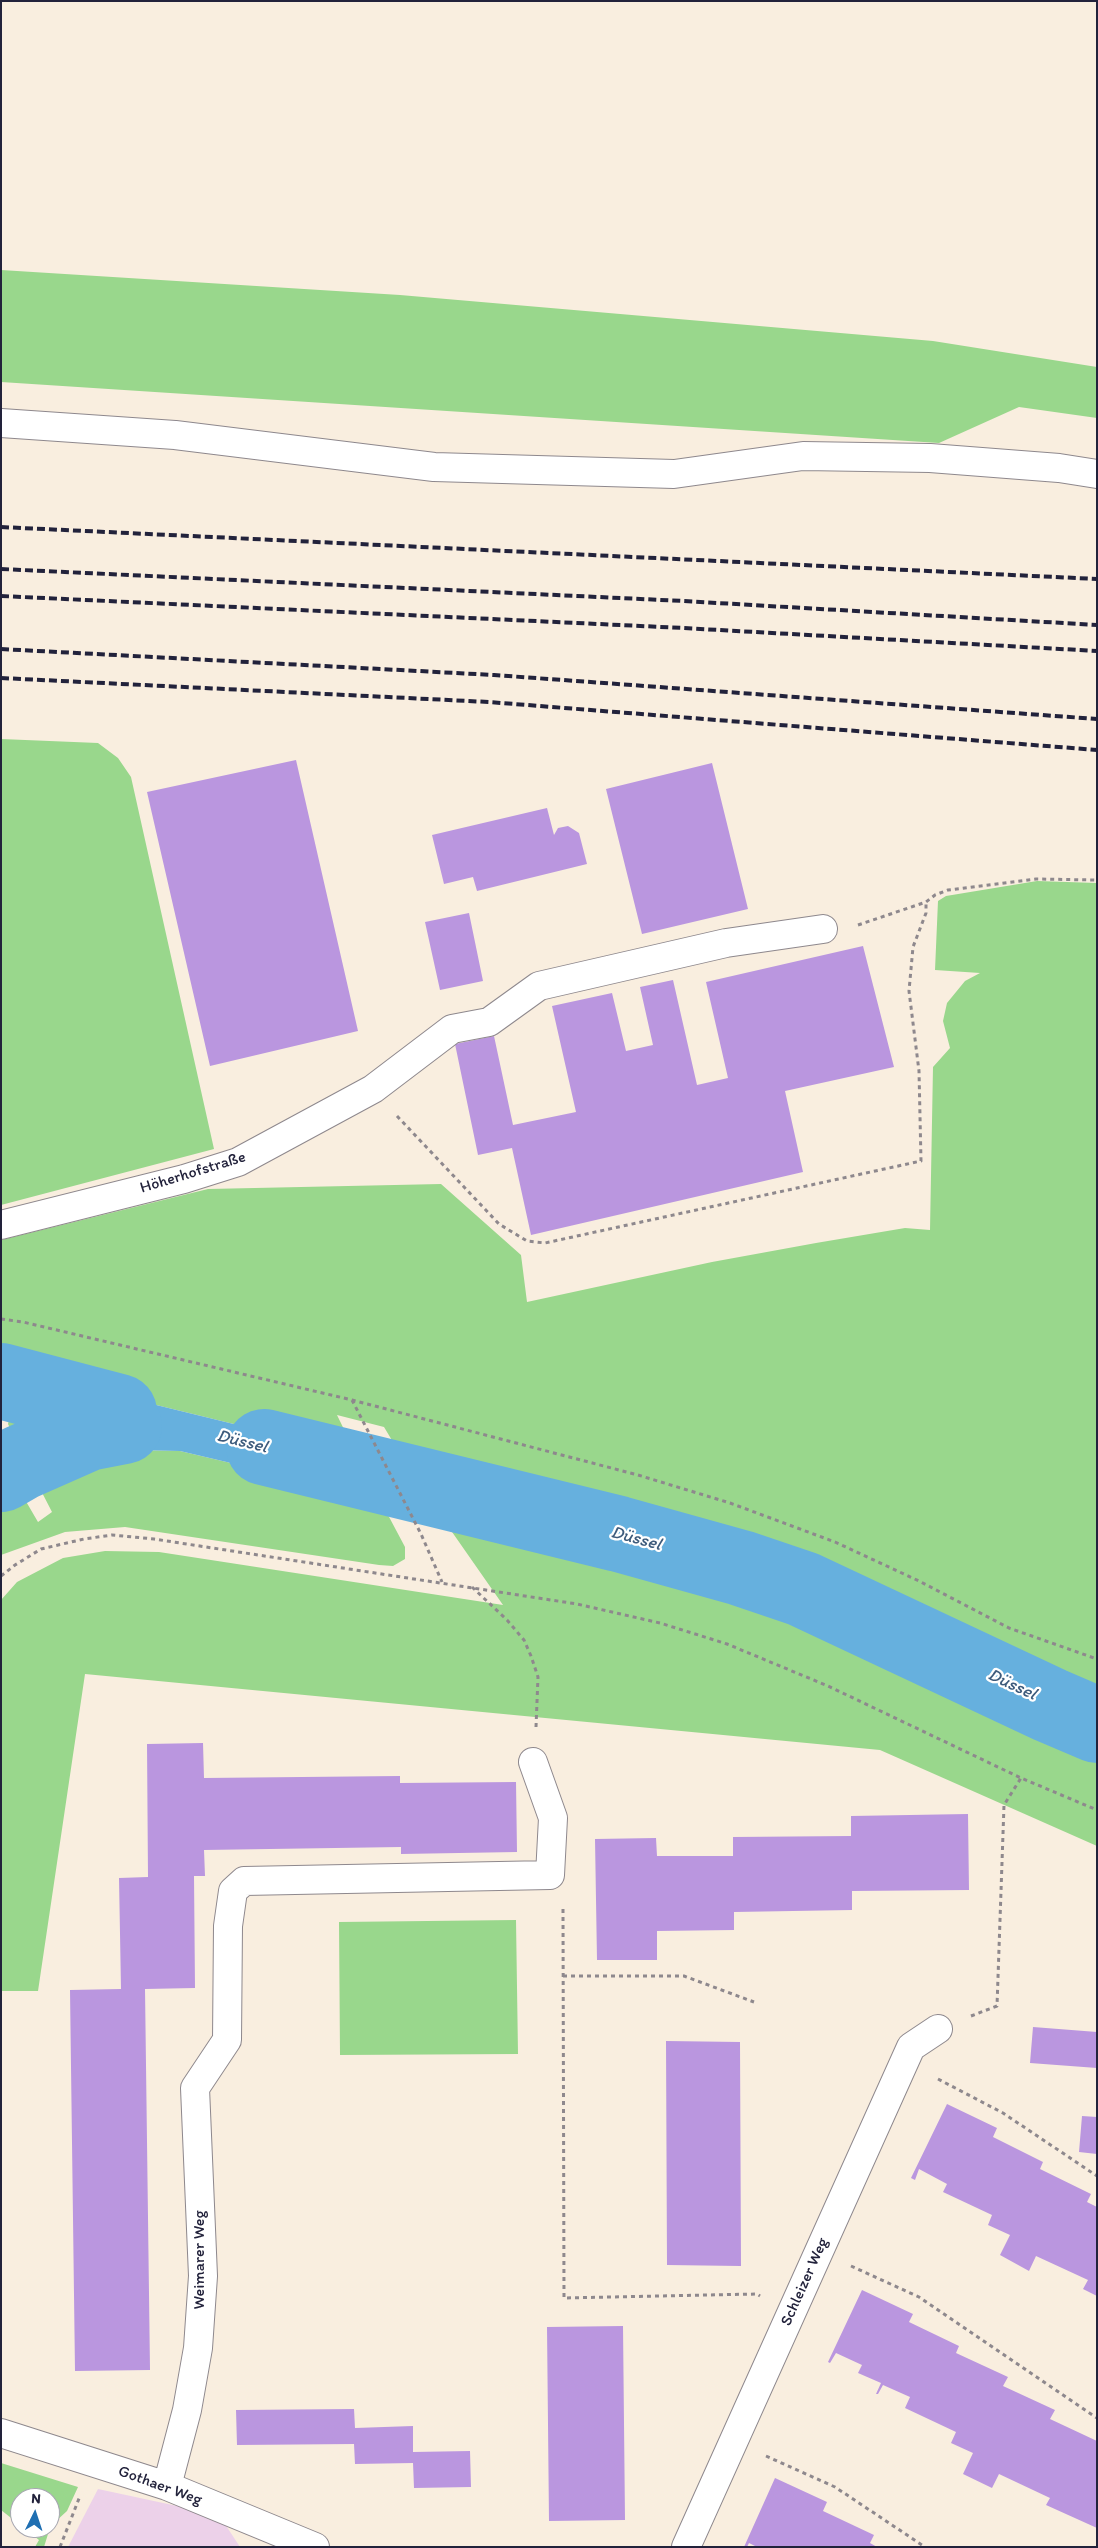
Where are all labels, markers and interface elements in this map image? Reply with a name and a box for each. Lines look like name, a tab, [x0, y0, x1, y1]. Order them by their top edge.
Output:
street label: Höherhofstraße	[138, 1148, 248, 1198]
water label: Düssel	[214, 1425, 270, 1459]
water label: Düssel	[608, 1522, 664, 1556]
water label: Düssel	[984, 1664, 1040, 1706]
street label: Weimarer Weg	[190, 2210, 210, 2310]
street label: Schleizer Weg	[777, 2235, 833, 2329]
street label: Gothaer Weg	[115, 2462, 205, 2510]
north arrow	[10, 2488, 60, 2538]
text: N	[31, 2490, 41, 2507]

